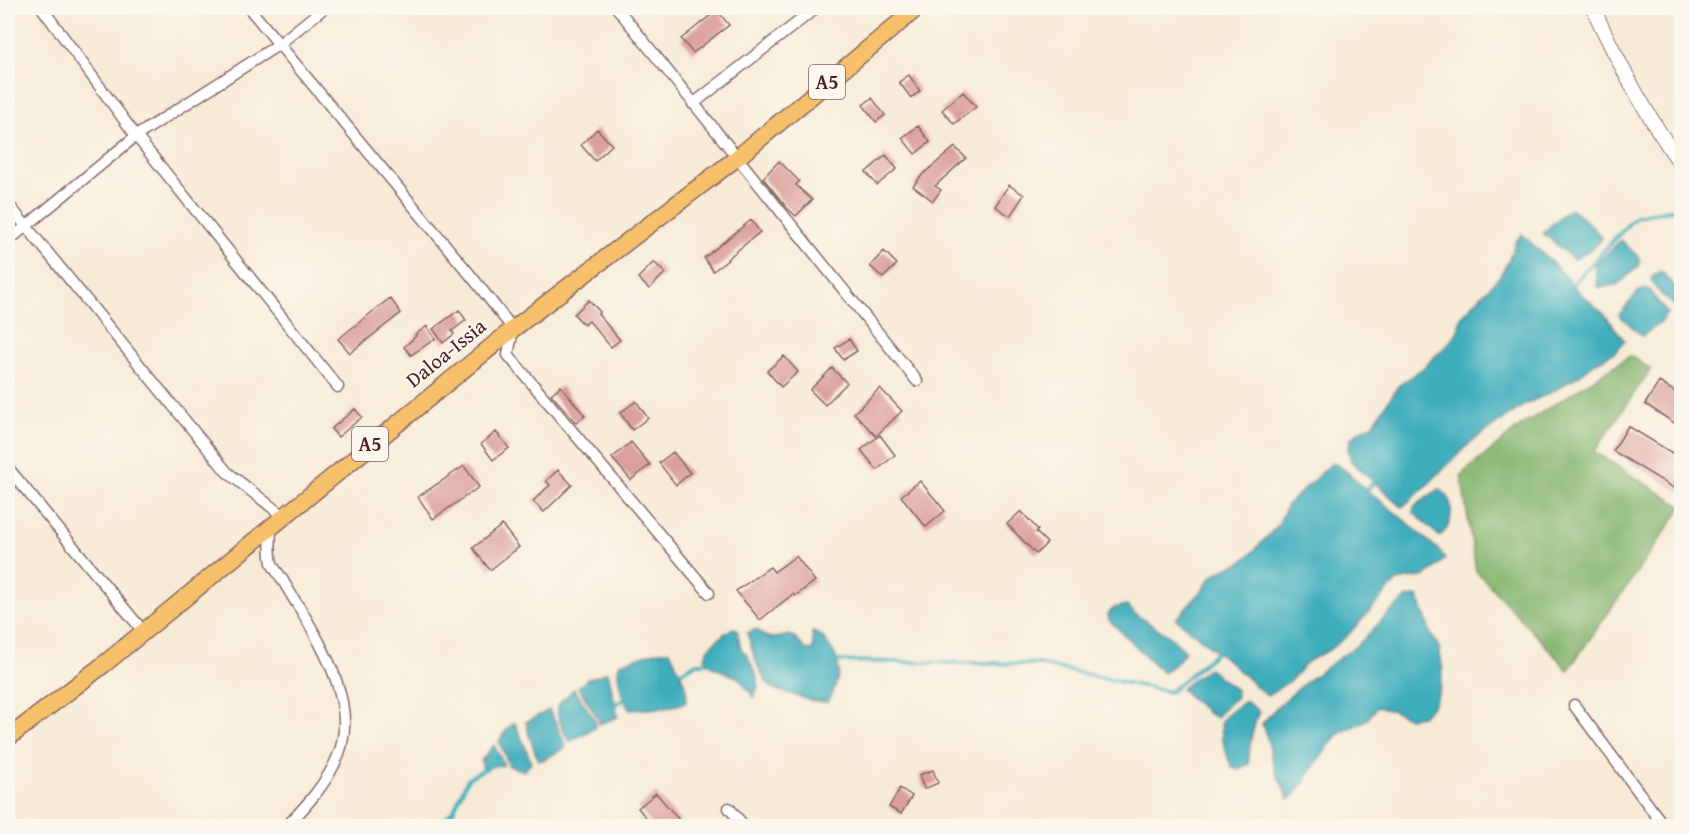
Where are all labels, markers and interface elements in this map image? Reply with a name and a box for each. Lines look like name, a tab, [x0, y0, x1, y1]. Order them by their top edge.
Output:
road number: A5	[809, 65, 845, 99]
street label: Daloa-Issia	[399, 311, 493, 395]
road number: A5	[352, 427, 388, 461]

